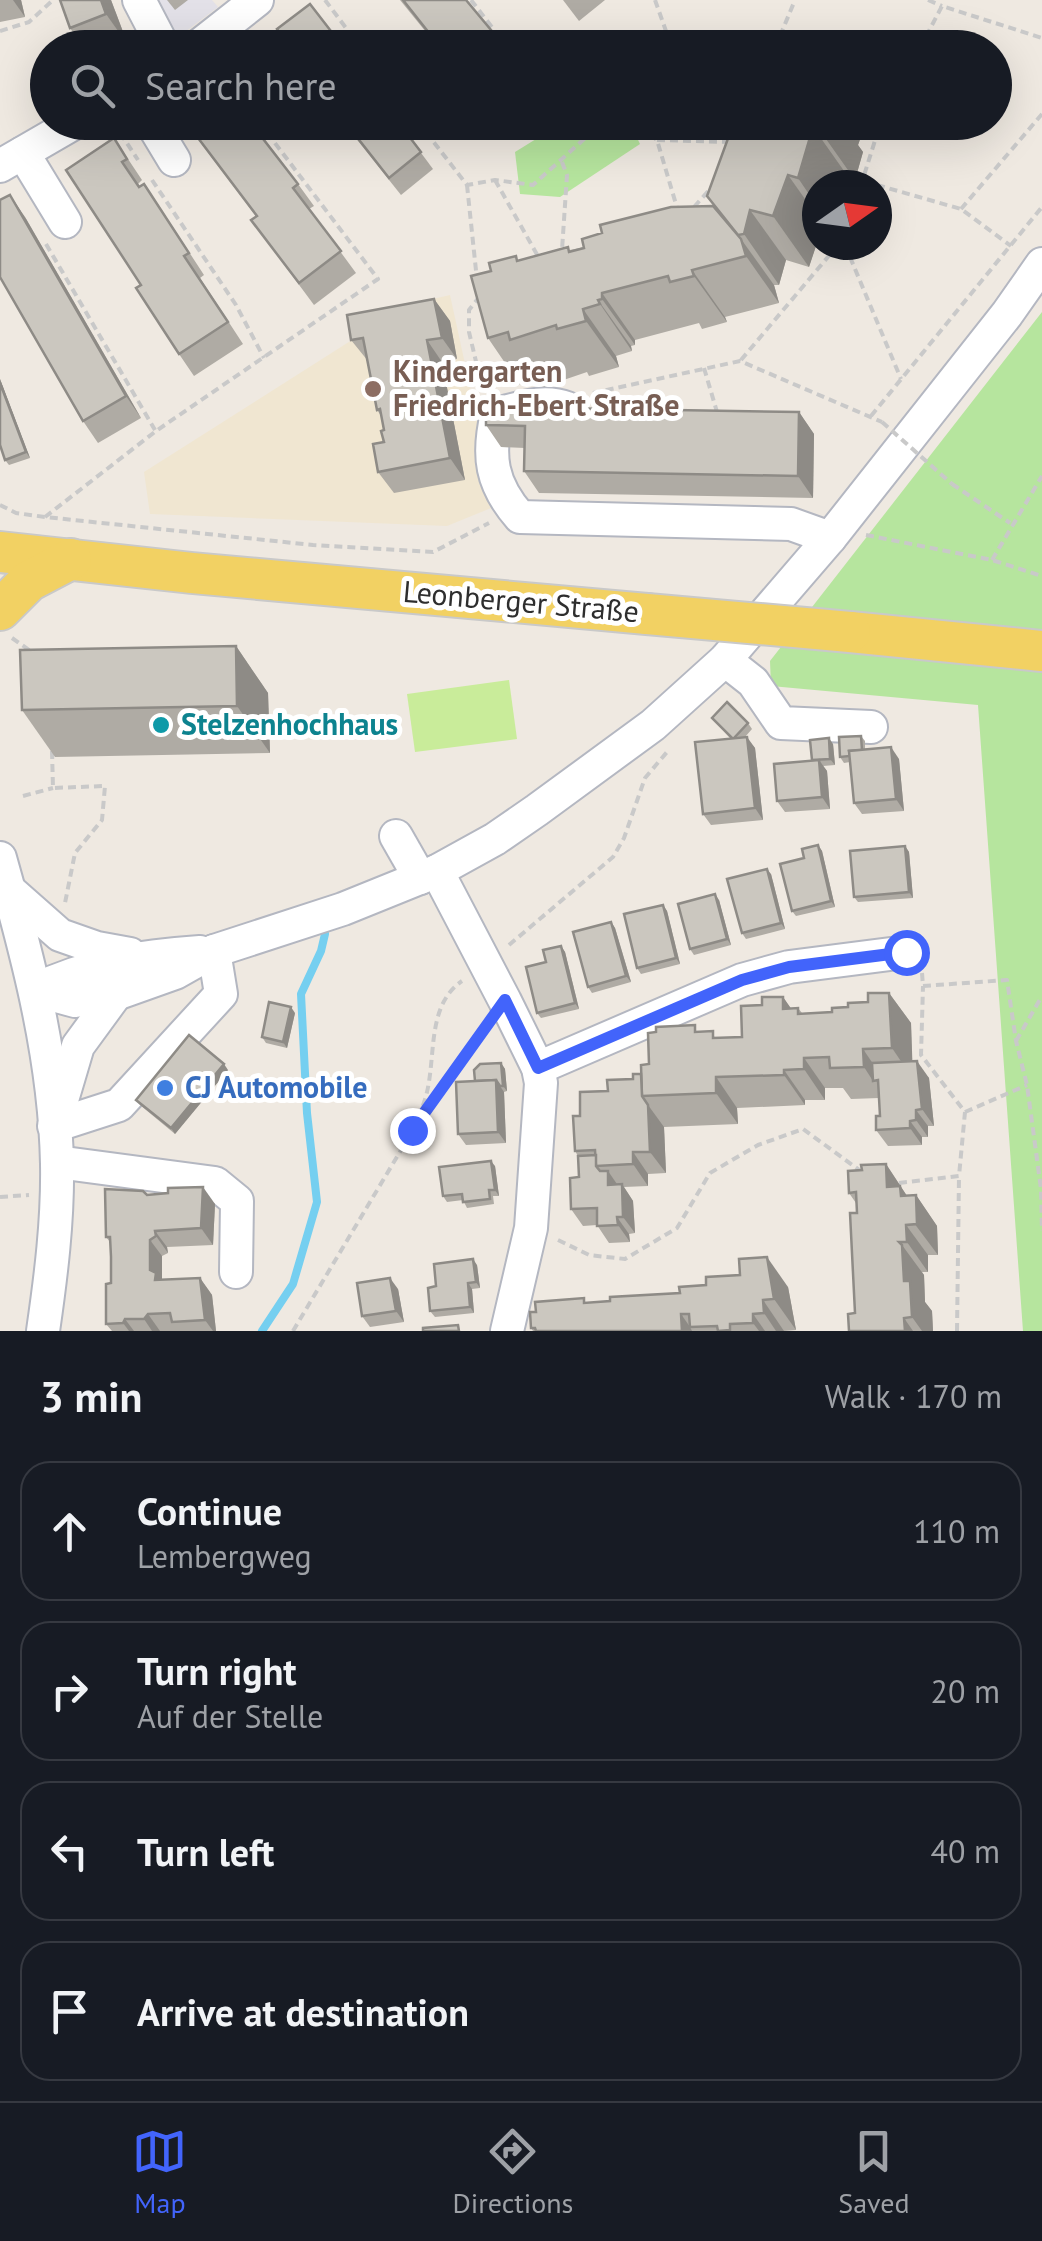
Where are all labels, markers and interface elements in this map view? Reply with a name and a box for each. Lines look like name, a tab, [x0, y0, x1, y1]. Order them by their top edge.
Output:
search box	[30, 30, 1012, 140]
icon: search	[65, 58, 120, 113]
text: Search here	[145, 61, 337, 110]
north arrow	[802, 170, 892, 260]
place label: Kindergarten Friedrich-Ebert Straße	[393, 351, 679, 424]
marker: Kindergarten Friedrich-Ebert Straße	[362, 378, 384, 400]
street label: Leonberger Straße	[402, 571, 641, 630]
place label: Stelzenhochhaus	[181, 704, 398, 743]
marker: Stelzenhochhaus	[150, 714, 172, 736]
route start	[884, 930, 930, 976]
place label: CJ Automobile	[185, 1067, 367, 1106]
marker: CJ Automobile	[154, 1077, 176, 1099]
route end	[390, 1108, 436, 1154]
text: 3 min	[40, 1369, 142, 1424]
text: Walk · 170 m	[825, 1375, 1002, 1417]
text: Continue	[137, 1486, 282, 1535]
icon: ahead	[42, 1504, 97, 1559]
text: 110 m	[913, 1510, 1000, 1552]
text: Lembergweg	[137, 1535, 312, 1577]
text: Turn right	[137, 1646, 297, 1695]
icon: right	[42, 1664, 97, 1719]
text: 20 m	[931, 1670, 1000, 1712]
text: Auf der Stelle	[137, 1695, 323, 1737]
icon: left	[42, 1824, 97, 1879]
text: Turn left	[137, 1827, 274, 1876]
text: 40 m	[931, 1830, 1000, 1872]
icon: arrive	[42, 1984, 97, 2039]
text: Arrive at destination	[137, 1987, 469, 2036]
tab: Map	[132, 2124, 187, 2221]
tab: Directions	[452, 2124, 573, 2221]
tab: Saved	[838, 2124, 910, 2221]

